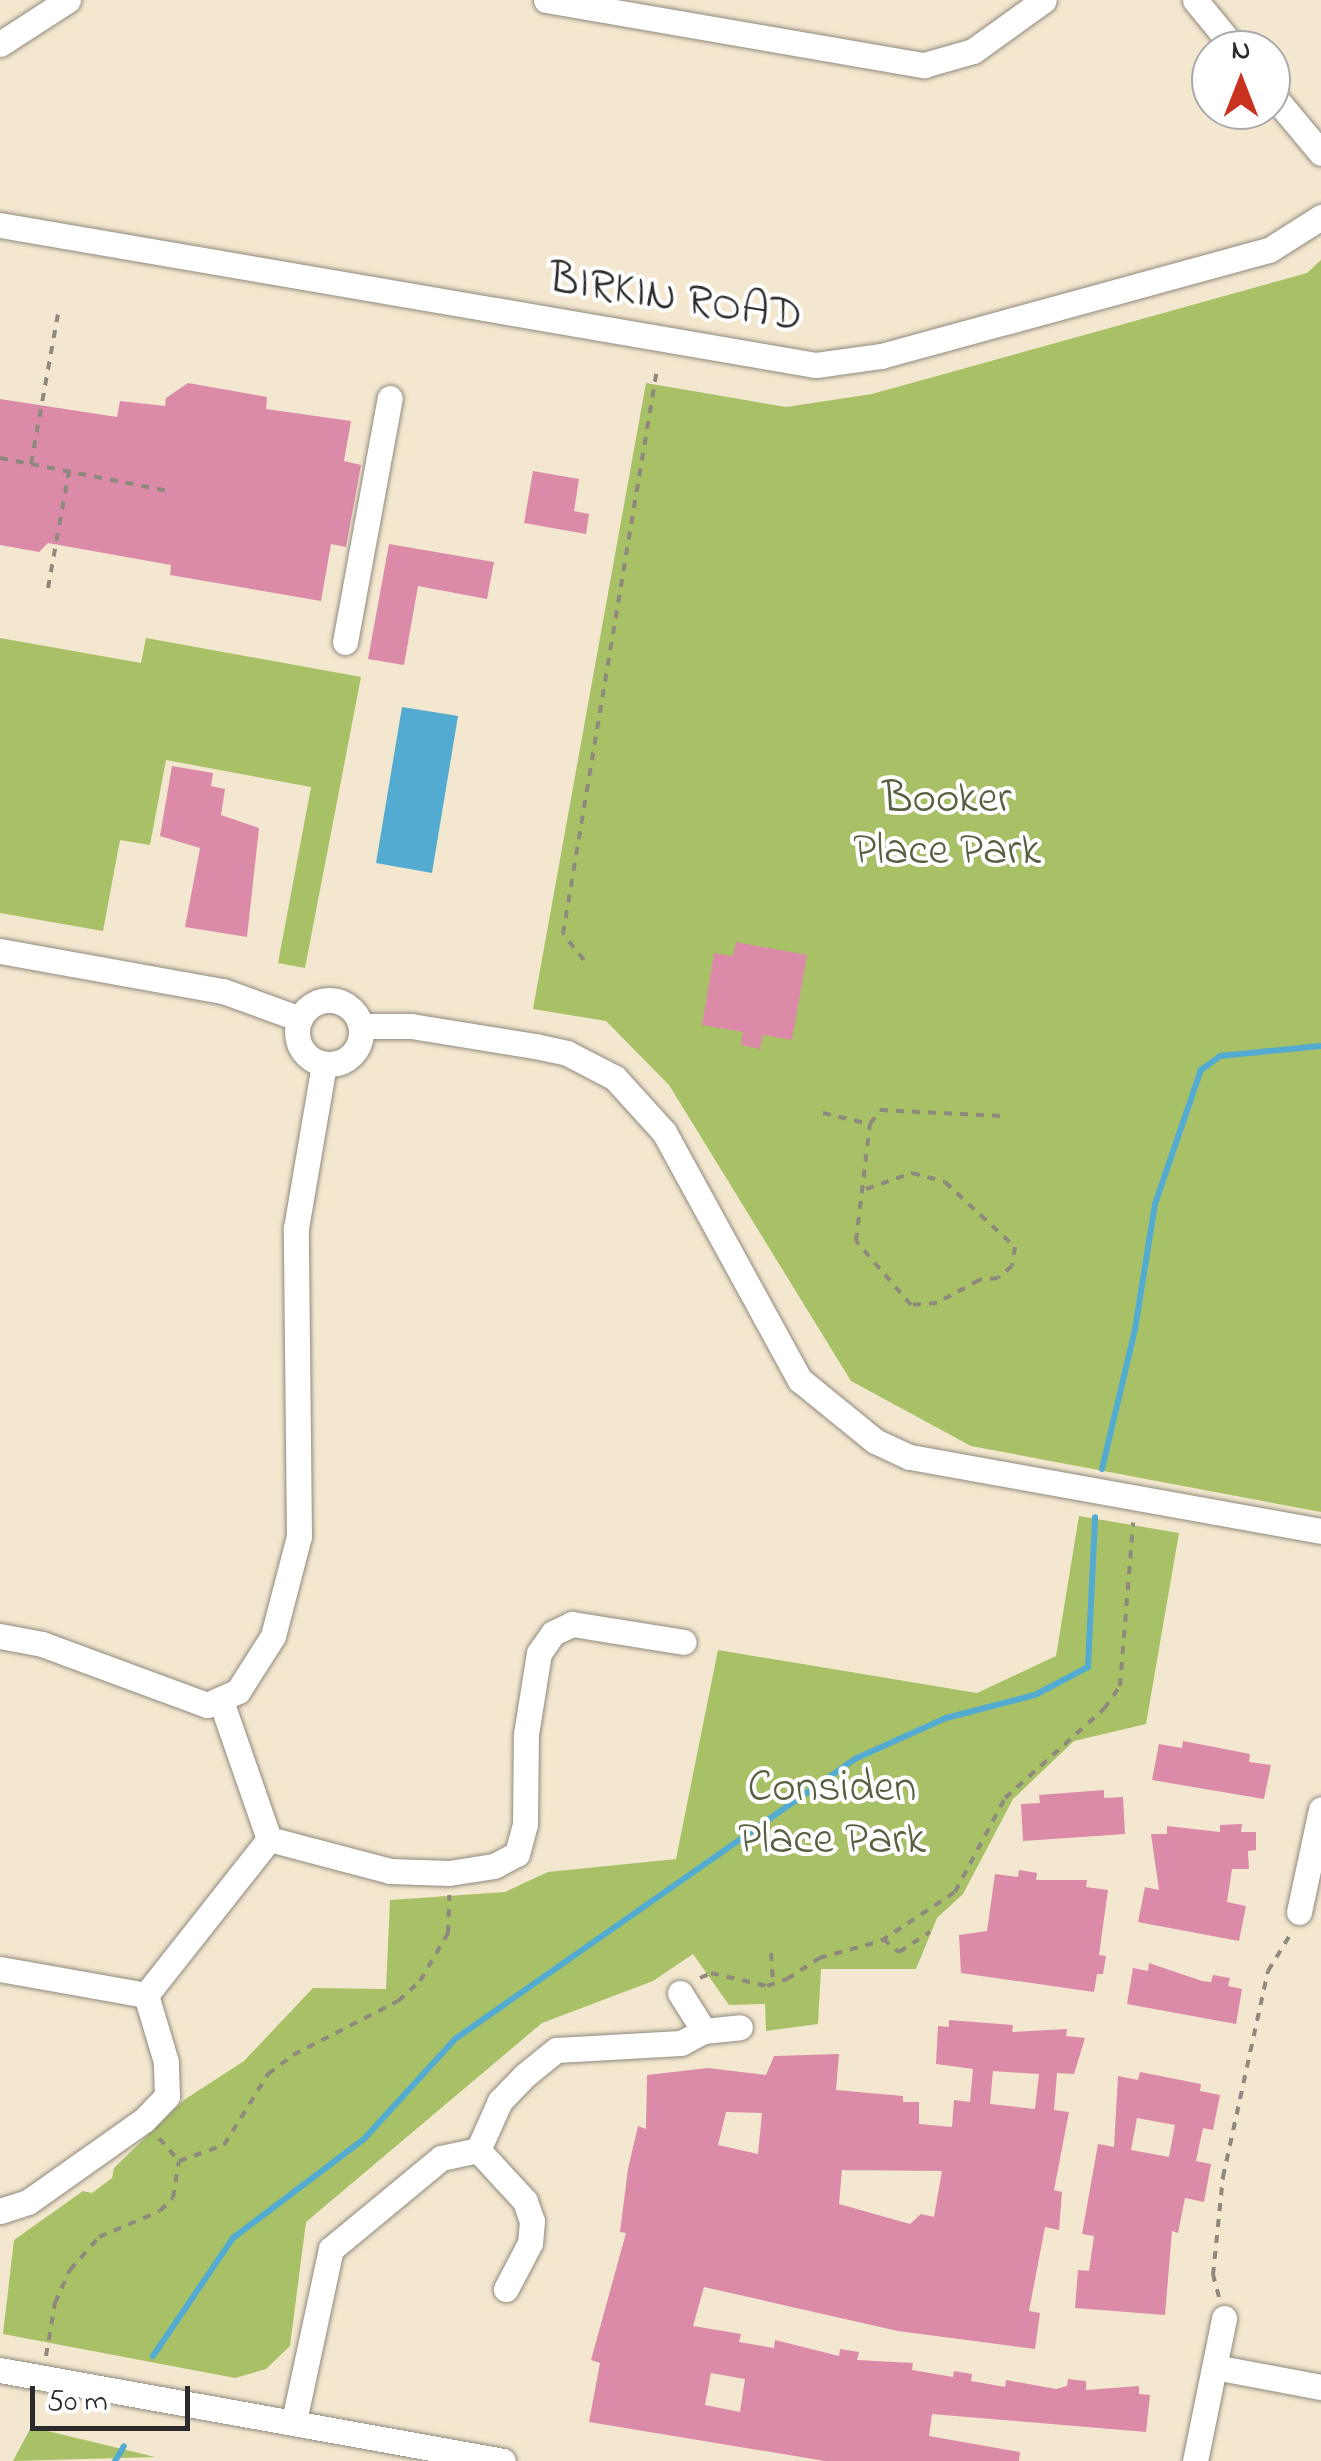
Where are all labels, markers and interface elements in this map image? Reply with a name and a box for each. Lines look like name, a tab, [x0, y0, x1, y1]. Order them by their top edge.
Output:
north arrow	[1191, 30, 1291, 130]
text: N	[1232, 31, 1250, 72]
street label: BIRKIN ROAD	[545, 253, 805, 347]
park label: Booker Place Park	[853, 774, 1041, 880]
park label: Considen Place Park	[738, 1763, 926, 1869]
scale bar	[35, 2366, 195, 2428]
text: 50 m	[47, 2381, 108, 2425]

